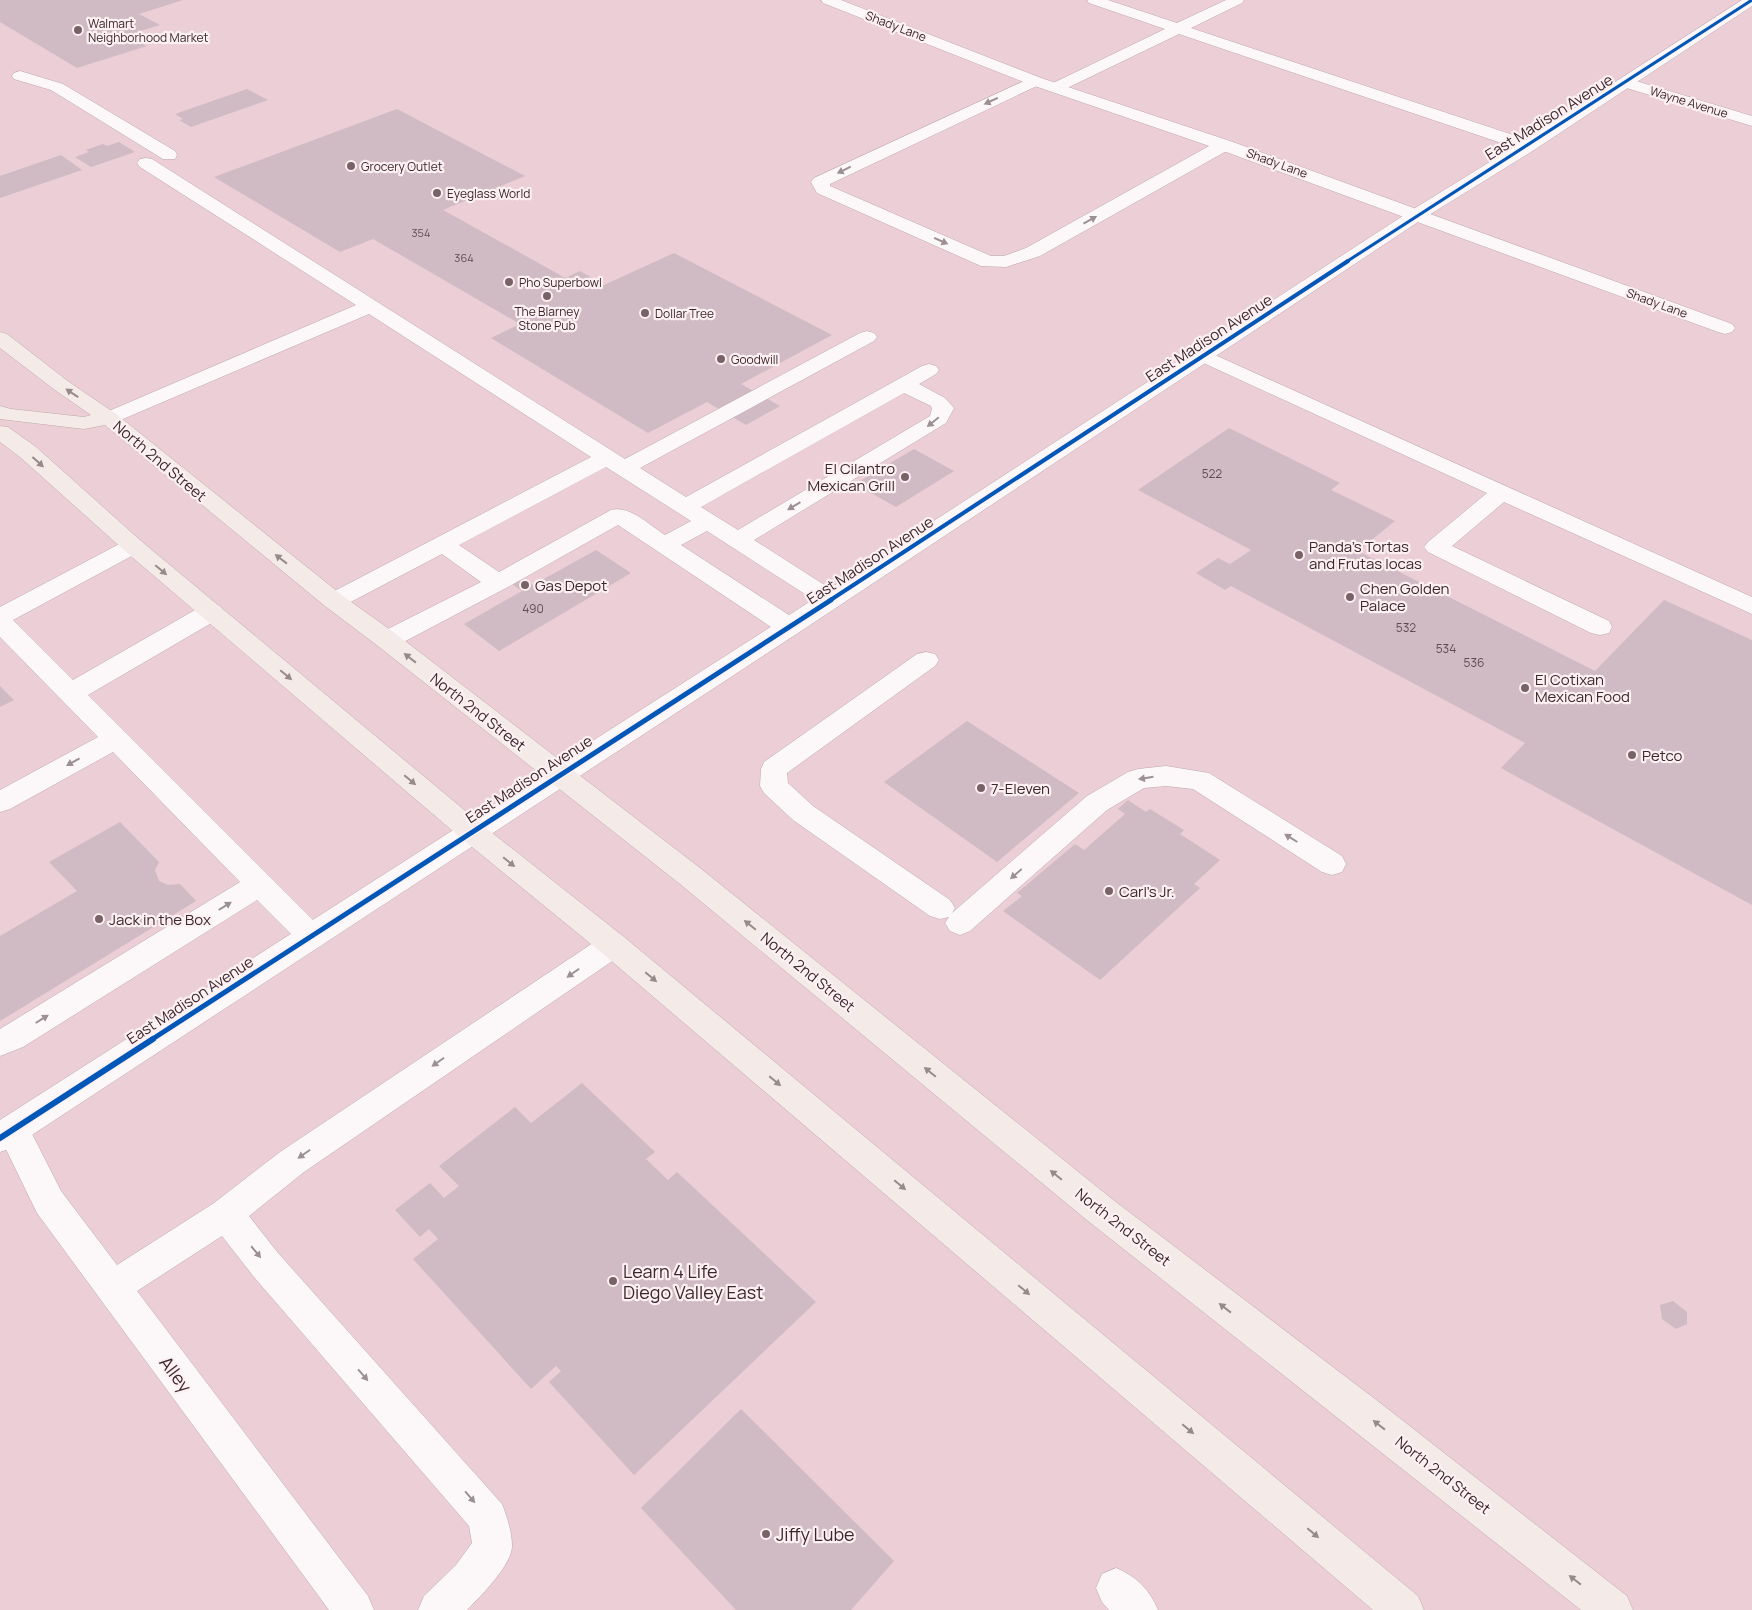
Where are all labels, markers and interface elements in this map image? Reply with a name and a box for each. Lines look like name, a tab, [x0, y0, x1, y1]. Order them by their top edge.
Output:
street label: Shady Lane	[863, 7, 929, 45]
place label: Walmart Neighborhood Market	[88, 15, 209, 46]
marker: Walmart Neighborhood Market	[72, 24, 84, 36]
street label: East Madison Avenue	[1481, 69, 1617, 165]
street label: Wayne Avenue	[1648, 82, 1730, 122]
one-way arrow	[984, 98, 998, 106]
street label: Shady Lane	[1244, 144, 1310, 182]
place label: Grocery Outlet	[361, 158, 443, 175]
marker: Grocery Outlet	[345, 160, 357, 172]
one-way arrow	[837, 166, 851, 174]
place label: Eyeglass World	[447, 185, 530, 202]
marker: Eyeglass World	[431, 187, 443, 199]
one-way arrow	[1082, 216, 1097, 224]
house number: 354	[412, 225, 430, 240]
one-way arrow	[934, 238, 948, 246]
house number: 364	[454, 250, 474, 265]
place label: Pho Superbowl	[519, 274, 602, 291]
marker: Pho Superbowl	[503, 276, 515, 288]
street label: Shady Lane	[1624, 284, 1690, 322]
street label: East Madison Avenue	[1142, 289, 1277, 387]
marker: The Blarney Stone Pub	[541, 290, 553, 302]
place label: The Blarney Stone Pub	[514, 303, 580, 334]
place label: Dollar Tree	[655, 305, 714, 322]
marker: Dollar Tree	[639, 307, 651, 319]
place label: Goodwill	[731, 351, 778, 368]
marker: Goodwill	[715, 353, 727, 365]
one-way arrow	[65, 388, 79, 398]
street label: North 2nd Street	[109, 416, 211, 506]
one-way arrow	[927, 417, 940, 428]
one-way arrow	[32, 456, 45, 467]
place label: El Cilantro Mexican Grill	[808, 458, 895, 496]
house number: 522	[1202, 465, 1222, 482]
marker: El Cilantro Mexican Grill	[899, 471, 911, 483]
one-way arrow	[788, 501, 801, 510]
street label: East Madison Avenue	[803, 511, 938, 609]
place label: Panda's Tortas and Frutas locas	[1309, 536, 1422, 574]
marker: Panda's Tortas and Frutas locas	[1293, 549, 1305, 561]
one-way arrow	[275, 554, 288, 565]
one-way arrow	[155, 565, 168, 576]
place label: Gas Depot	[535, 575, 607, 596]
place label: Chen Golden Palace	[1360, 578, 1449, 616]
marker: Gas Depot	[519, 579, 531, 591]
marker: Chen Golden Palace	[1344, 591, 1356, 603]
house number: 490	[522, 600, 544, 617]
house number: 532	[1396, 619, 1416, 636]
house number: 534	[1436, 640, 1456, 657]
one-way arrow	[404, 653, 417, 664]
house number: 536	[1463, 654, 1485, 671]
street label: North 2nd Street	[426, 668, 530, 756]
one-way arrow	[279, 669, 291, 681]
place label: El Cotixan Mexican Food	[1535, 669, 1630, 707]
marker: El Cotixan Mexican Food	[1519, 682, 1531, 694]
street label: East Madison Avenue	[462, 730, 597, 828]
place label: Petco	[1642, 745, 1683, 766]
marker: Petco	[1626, 749, 1638, 761]
one-way arrow	[67, 758, 80, 767]
one-way arrow	[403, 774, 416, 785]
one-way arrow	[1137, 775, 1153, 783]
place label: 7-Eleven	[991, 778, 1050, 799]
marker: 7-Eleven	[975, 782, 987, 794]
one-way arrow	[1284, 833, 1298, 843]
one-way arrow	[502, 856, 515, 867]
one-way arrow	[1011, 868, 1023, 880]
place label: Carl's Jr.	[1119, 881, 1175, 902]
marker: Carl's Jr.	[1103, 885, 1115, 897]
one-way arrow	[219, 901, 232, 910]
place label: Jack in the Box	[109, 909, 211, 930]
marker: Jack in the Box	[93, 913, 105, 925]
one-way arrow	[744, 920, 757, 931]
street label: North 2nd Street	[756, 927, 860, 1017]
street label: East Madison Avenue	[123, 951, 258, 1049]
one-way arrow	[567, 968, 580, 978]
one-way arrow	[644, 971, 657, 982]
one-way arrow	[36, 1014, 49, 1023]
one-way arrow	[431, 1057, 444, 1067]
one-way arrow	[924, 1066, 937, 1077]
one-way arrow	[769, 1075, 781, 1087]
one-way arrow	[297, 1149, 311, 1159]
one-way arrow	[1050, 1169, 1063, 1180]
one-way arrow	[893, 1180, 906, 1191]
street label: North 2nd Street	[1071, 1183, 1175, 1271]
one-way arrow	[250, 1246, 261, 1258]
place label: Learn 4 Life Diego Valley East	[623, 1259, 764, 1304]
marker: Learn 4 Life Diego Valley East	[607, 1275, 619, 1287]
one-way arrow	[1018, 1284, 1030, 1295]
one-way arrow	[1219, 1302, 1232, 1313]
street label: Alley	[154, 1351, 198, 1397]
one-way arrow	[357, 1368, 369, 1380]
one-way arrow	[1372, 1420, 1386, 1430]
one-way arrow	[1181, 1424, 1194, 1435]
street label: North 2nd Street	[1391, 1431, 1495, 1519]
one-way arrow	[464, 1490, 476, 1502]
place label: Jiffy Lube	[776, 1522, 855, 1546]
one-way arrow	[1306, 1527, 1319, 1538]
marker: Jiffy Lube	[760, 1528, 772, 1540]
one-way arrow	[1569, 1574, 1582, 1585]

